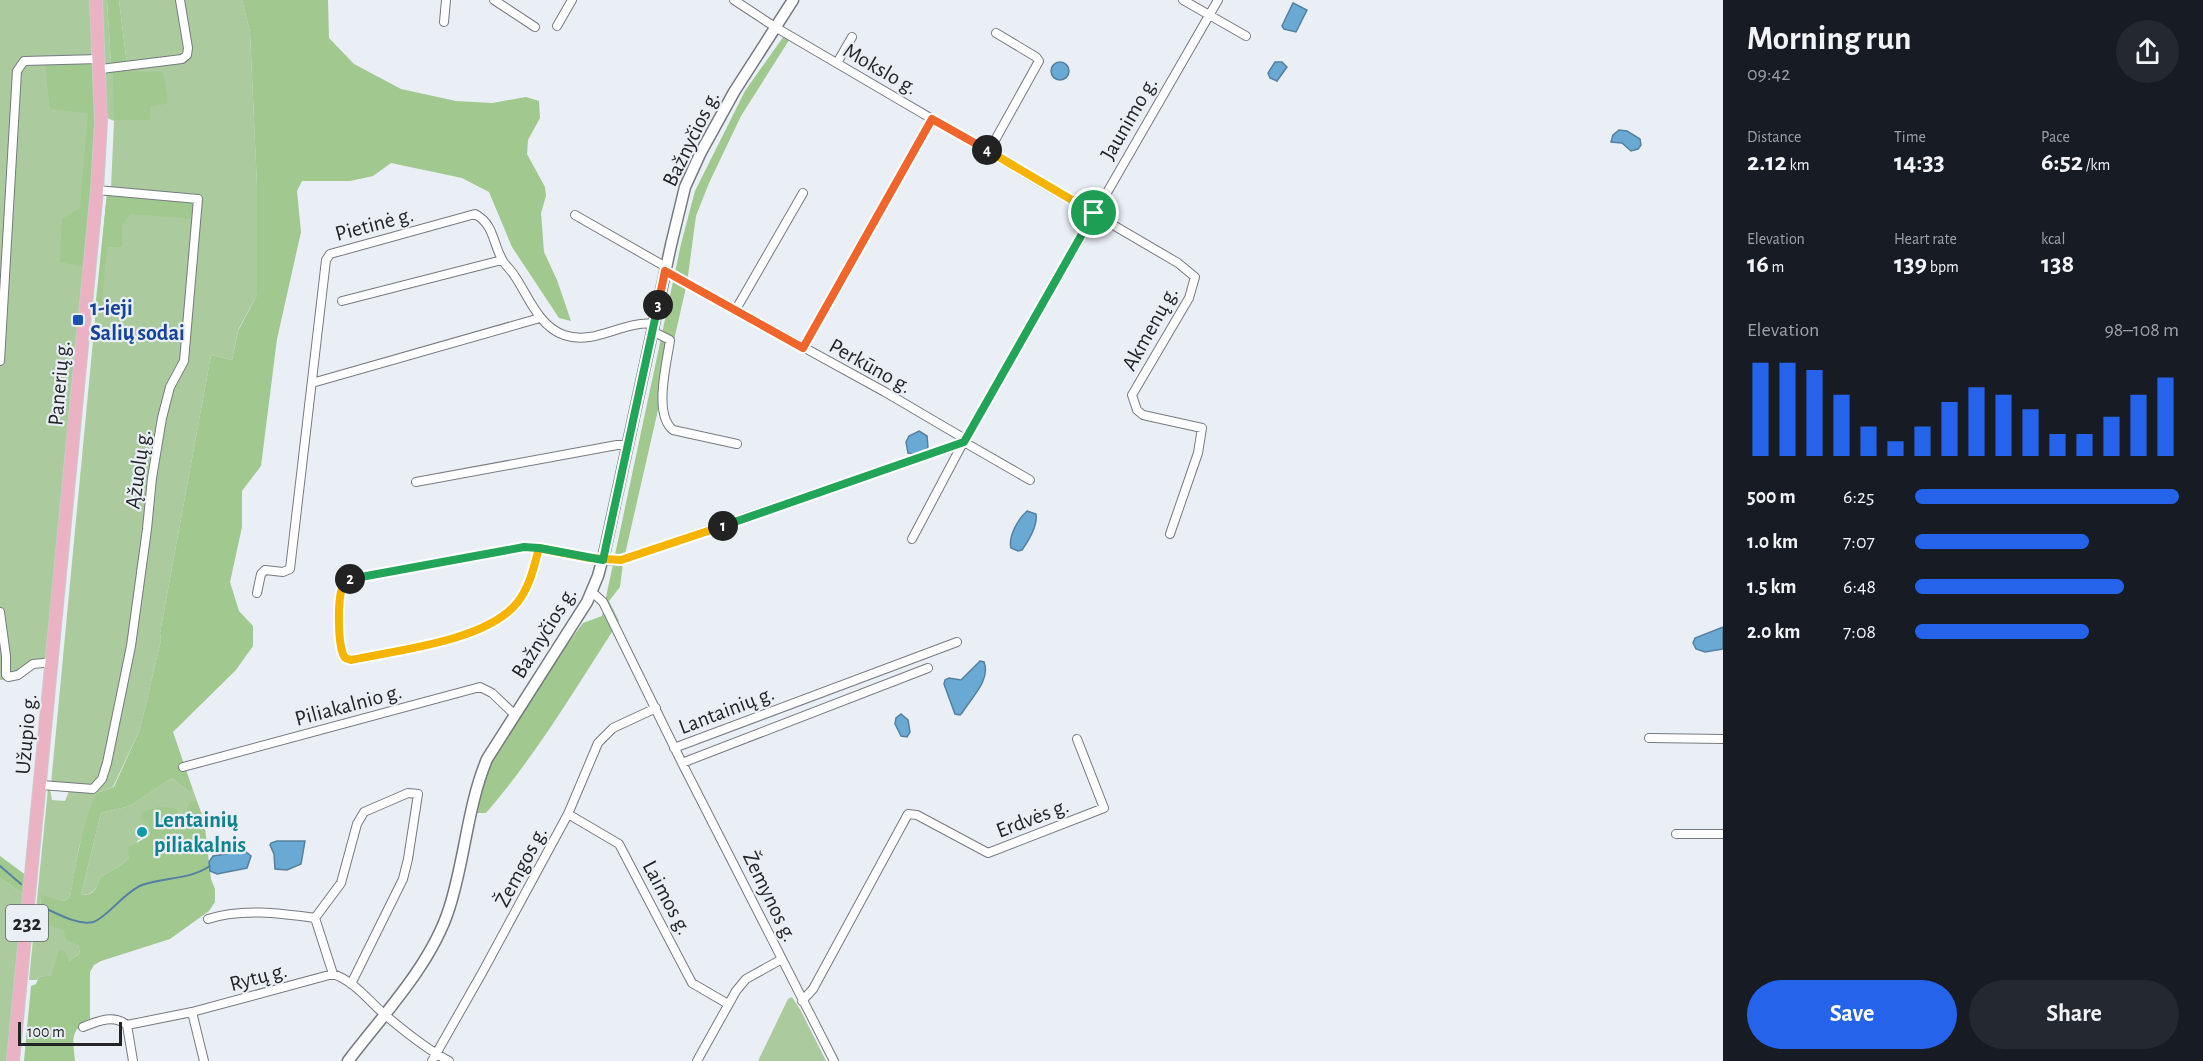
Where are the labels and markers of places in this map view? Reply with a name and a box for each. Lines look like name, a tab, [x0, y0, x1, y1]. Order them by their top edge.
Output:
pin: 4	[972, 135, 1002, 165]
pin	[1068, 187, 1119, 238]
pin: 3	[643, 290, 673, 320]
place label: 1-ieji Salių sodai	[90, 297, 185, 344]
marker: 1-ieji Salių sodai	[71, 313, 85, 327]
pin: 1	[708, 511, 738, 541]
pin: 2	[335, 564, 365, 594]
place label: Lentainių piliakalnis	[154, 809, 246, 856]
marker: Lentainių piliakalnis	[135, 825, 149, 839]

